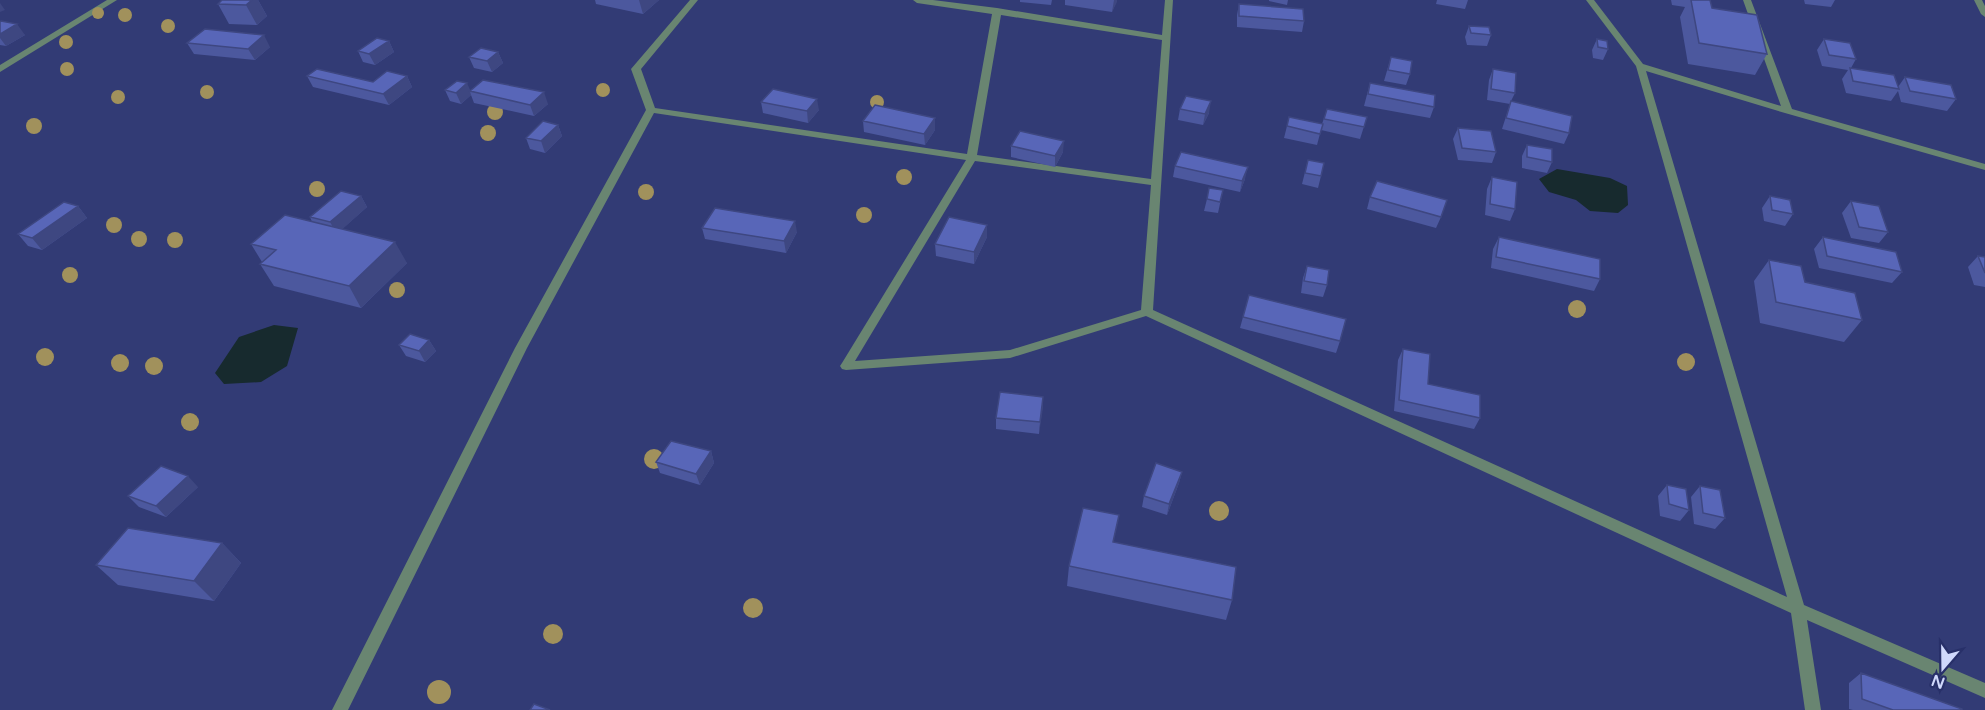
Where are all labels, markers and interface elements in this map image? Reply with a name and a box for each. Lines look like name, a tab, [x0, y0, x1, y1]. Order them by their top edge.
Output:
north arrow	[1913, 638, 1973, 698]
text: N	[1929, 670, 1948, 693]

